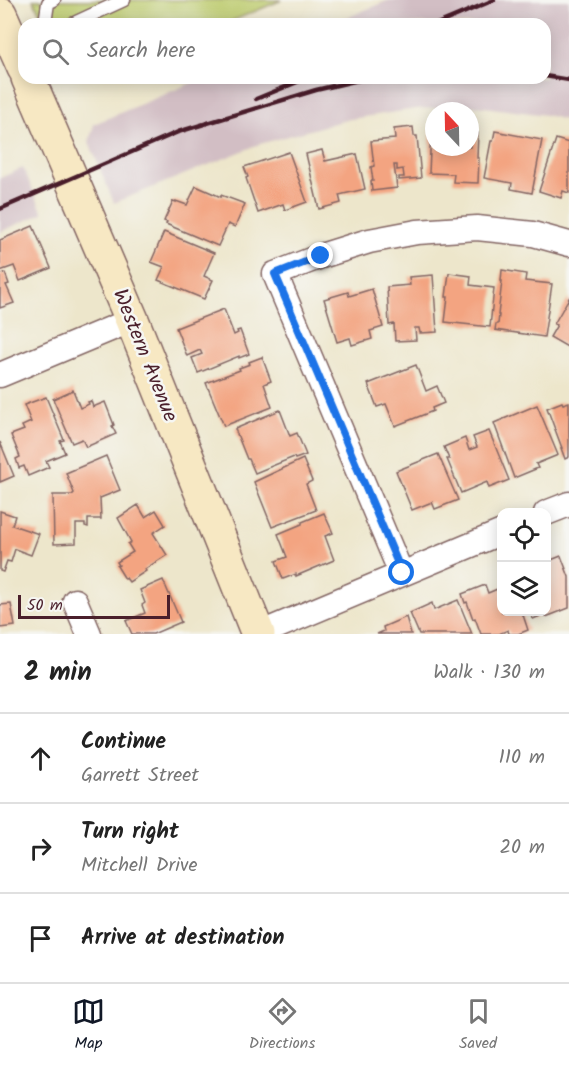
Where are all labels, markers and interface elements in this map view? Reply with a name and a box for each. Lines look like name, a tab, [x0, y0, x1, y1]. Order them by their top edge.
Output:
search box	[18, 18, 551, 84]
text: Search here	[87, 34, 195, 69]
icon: search	[39, 35, 72, 68]
north arrow	[425, 102, 479, 156]
route end	[307, 242, 333, 268]
street label: Western Avenue	[103, 284, 186, 428]
map controls	[497, 508, 551, 616]
button: locate	[497, 508, 551, 562]
route start	[388, 559, 414, 585]
button: layers	[497, 562, 551, 616]
scale bar	[18, 592, 170, 620]
text: 50 m	[27, 593, 63, 618]
text: 2 min	[24, 652, 92, 694]
text: Walk · 130 m	[433, 657, 545, 689]
text: Continue	[81, 725, 166, 760]
icon: ahead	[24, 742, 57, 775]
text: 110 m	[499, 742, 545, 774]
text: Garrett Street	[81, 760, 199, 792]
text: Turn right	[81, 815, 179, 850]
icon: right	[24, 832, 57, 865]
text: 20 m	[499, 832, 545, 864]
text: Mitchell Drive	[81, 850, 197, 882]
text: Arrive at destination	[81, 921, 284, 956]
icon: arrive	[24, 922, 57, 955]
tab: Map	[72, 995, 105, 1056]
tab: Directions	[249, 995, 315, 1056]
tab: Saved	[459, 995, 497, 1056]

